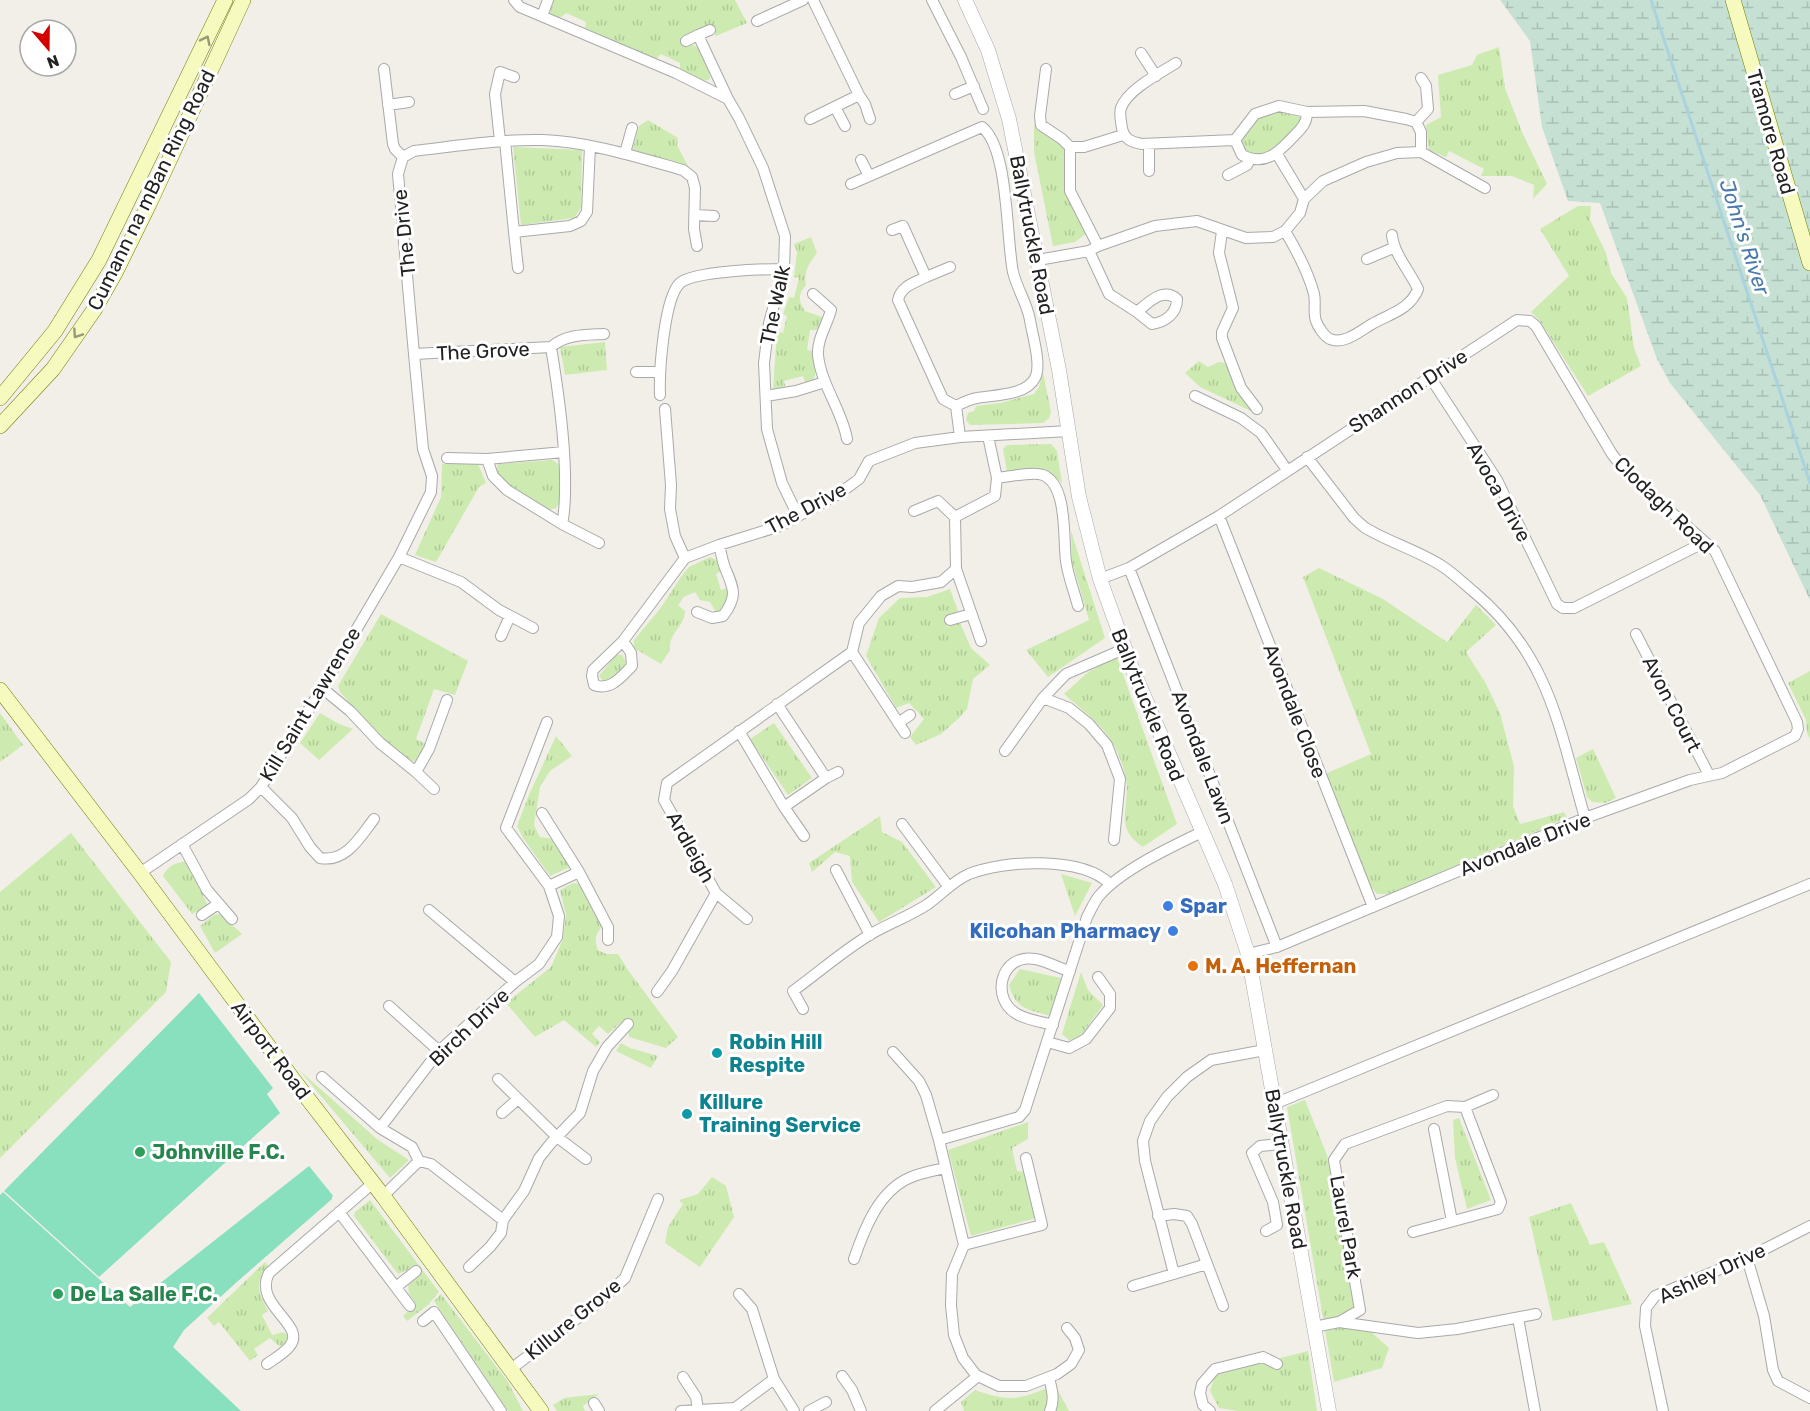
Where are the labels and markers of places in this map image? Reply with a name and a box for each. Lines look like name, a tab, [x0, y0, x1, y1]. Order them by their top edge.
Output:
place label: Spar	[1180, 894, 1227, 918]
marker: Spar	[1161, 899, 1175, 913]
place label: Kilcohan Pharmacy	[969, 919, 1161, 943]
marker: Kilcohan Pharmacy	[1166, 924, 1180, 938]
place label: M. A. Heffernan	[1205, 954, 1356, 978]
marker: M. A. Heffernan	[1186, 959, 1200, 973]
place label: Robin Hill Respite	[729, 1030, 822, 1077]
marker: Robin Hill Respite	[710, 1046, 724, 1060]
place label: Killure Training Service	[699, 1090, 861, 1137]
marker: Killure Training Service	[680, 1107, 694, 1121]
place label: Johnville F.C.	[152, 1140, 285, 1164]
marker: Johnville F.C.	[133, 1145, 147, 1159]
place label: De La Salle F.C.	[70, 1282, 218, 1306]
marker: De La Salle F.C.	[51, 1287, 65, 1301]

